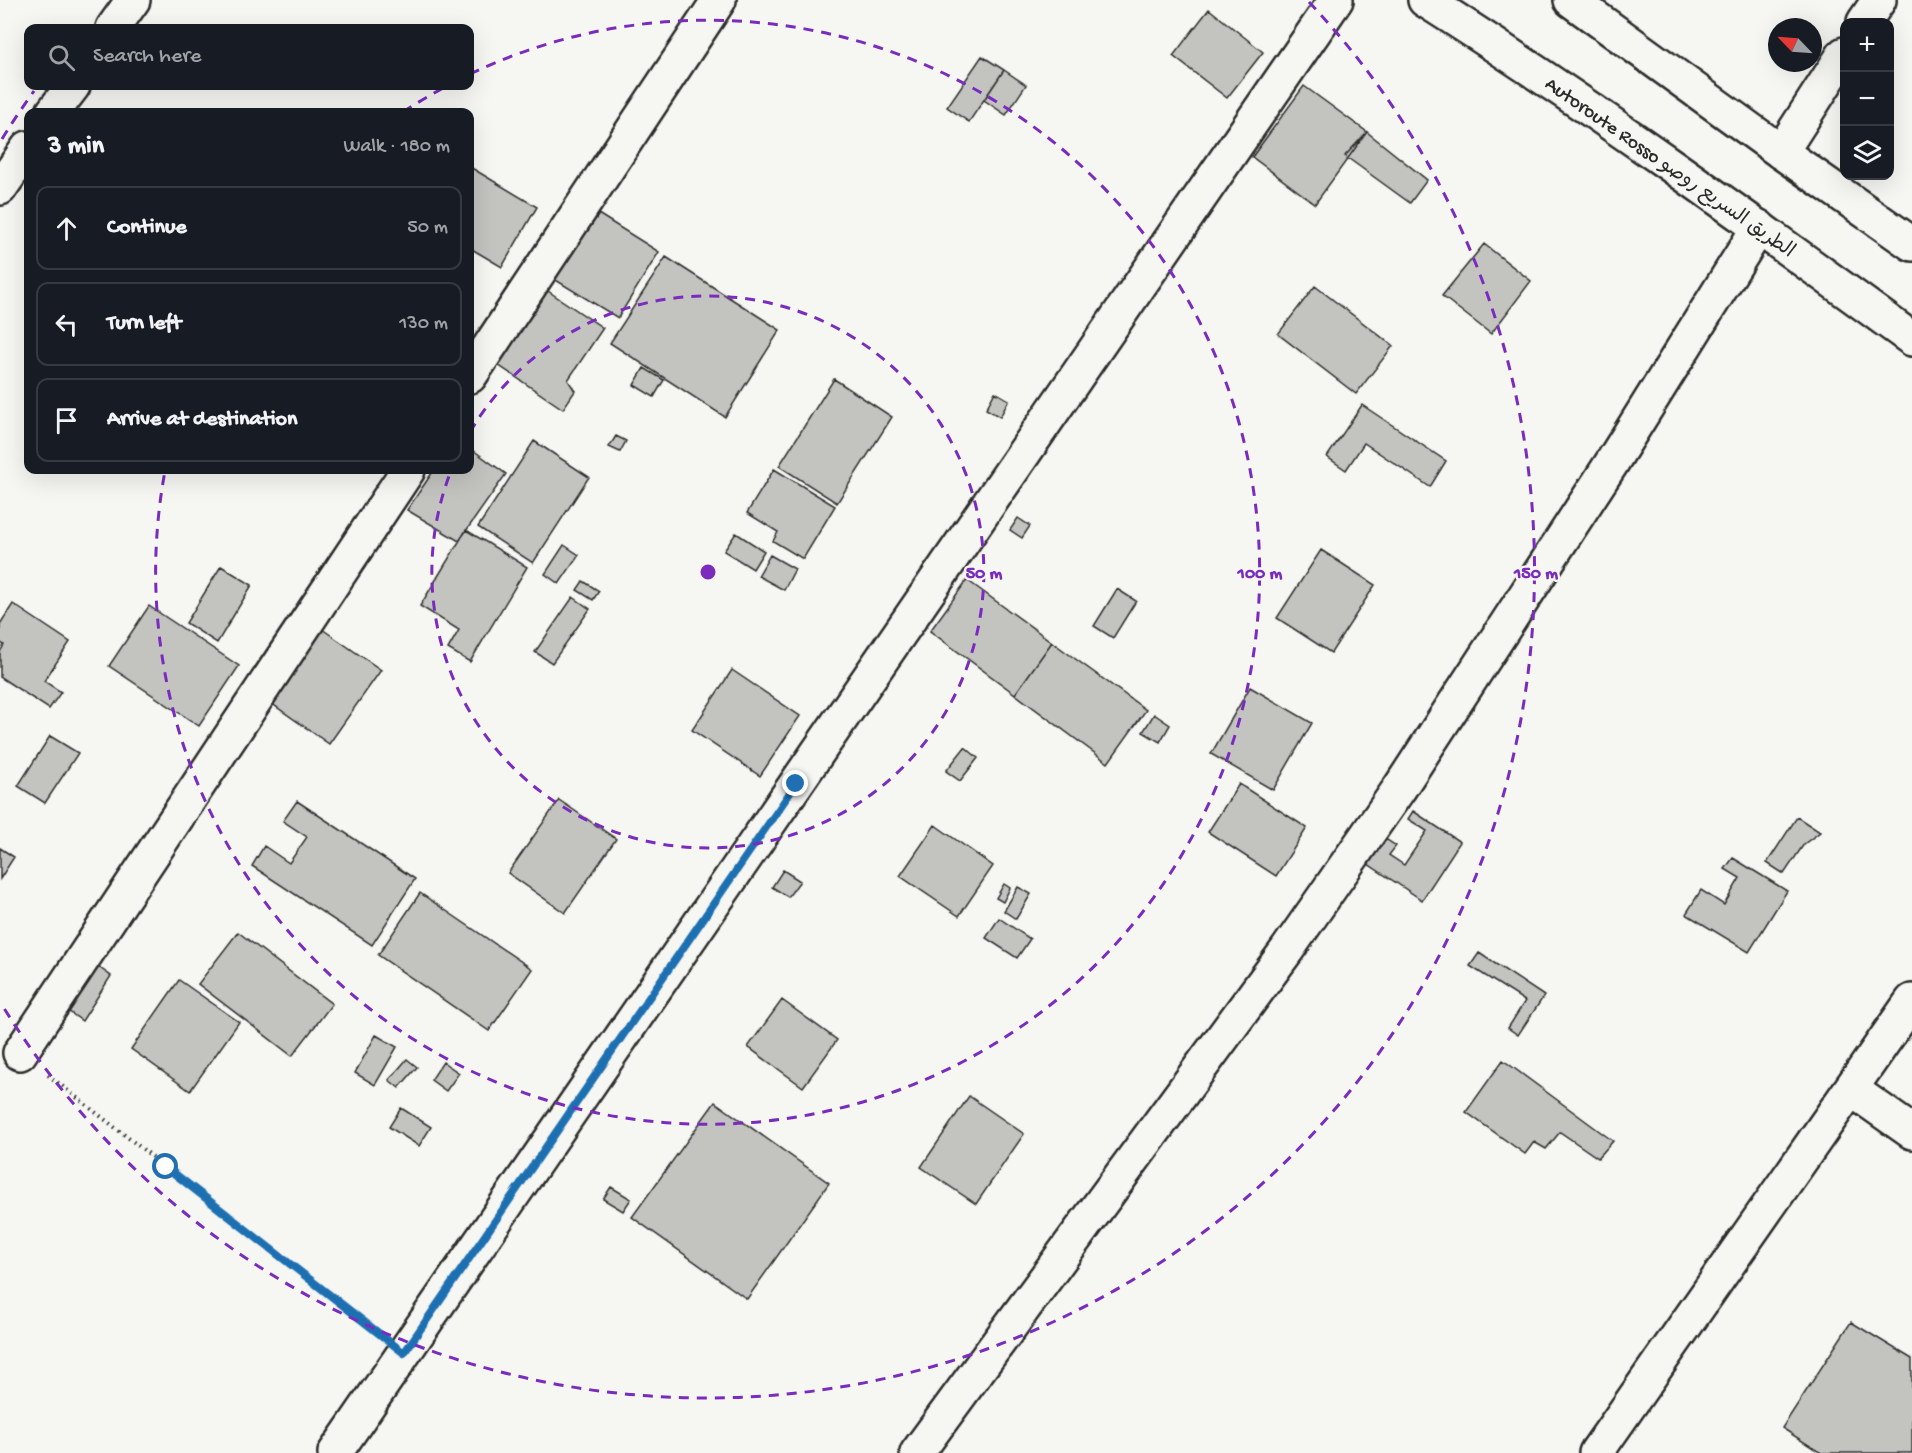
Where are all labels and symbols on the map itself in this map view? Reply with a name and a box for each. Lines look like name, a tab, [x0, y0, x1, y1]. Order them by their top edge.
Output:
north arrow	[1768, 18, 1822, 72]
street label: Autoroute Rosso الطريق السريع روصو	[1540, 73, 1799, 264]
centre of rings	[698, 562, 718, 582]
text: 50 m	[966, 564, 1003, 585]
text: 100 m	[1237, 564, 1283, 585]
text: 150 m	[1513, 564, 1558, 585]
route end	[782, 770, 808, 796]
route start	[152, 1153, 178, 1179]

